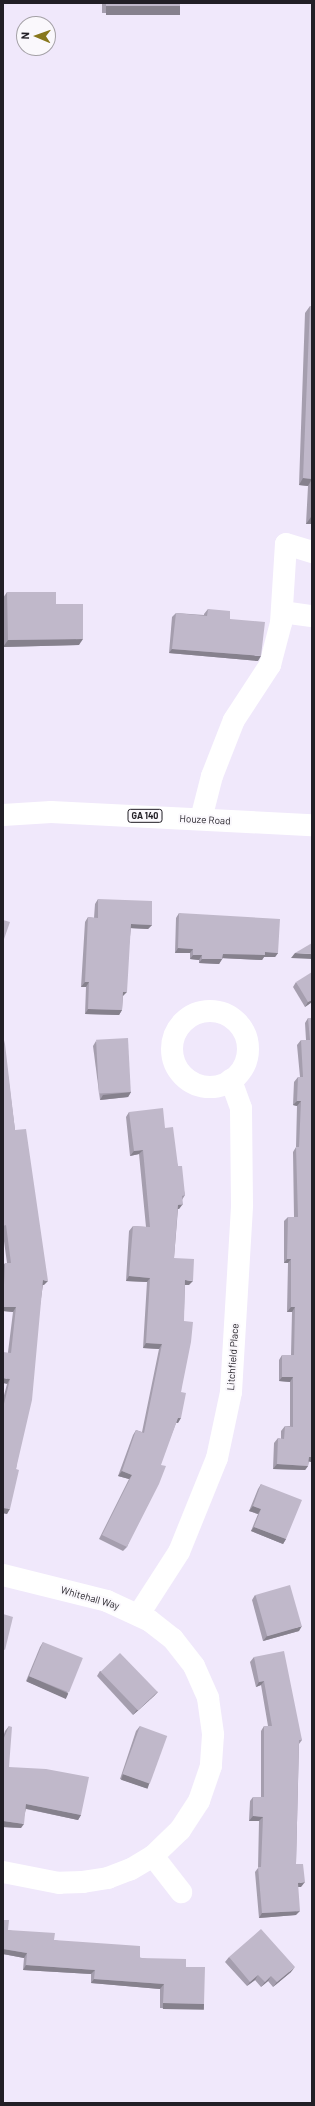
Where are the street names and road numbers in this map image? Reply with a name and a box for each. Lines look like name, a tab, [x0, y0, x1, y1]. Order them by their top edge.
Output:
road number: GA 140	[127, 809, 163, 823]
street label: Houze Road	[179, 813, 231, 827]
street label: Litchfield Place	[225, 1323, 241, 1391]
street label: Whitehall Way	[59, 1584, 121, 1612]

